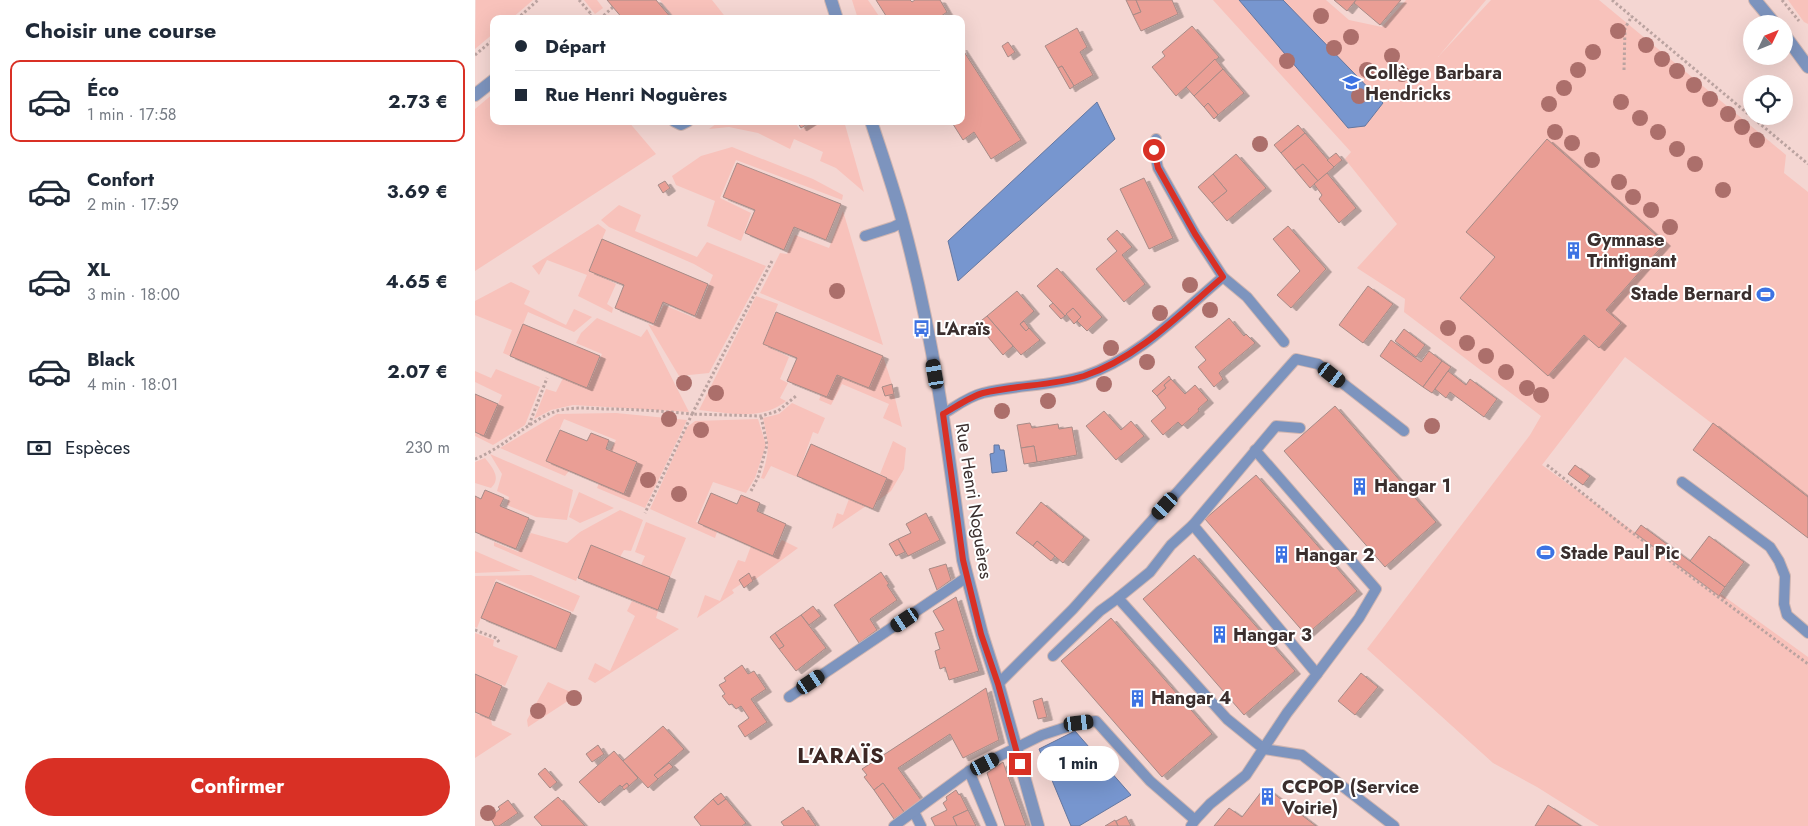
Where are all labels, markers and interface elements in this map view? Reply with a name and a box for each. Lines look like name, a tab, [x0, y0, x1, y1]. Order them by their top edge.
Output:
text: Choisir une course	[25, 14, 216, 46]
north arrow	[1743, 15, 1793, 65]
map controls	[1743, 15, 1793, 125]
text: Départ	[545, 33, 606, 60]
place label: Collège Barbara Hendricks	[1365, 60, 1502, 107]
school or university icon: Collège Barbara Hendricks	[1341, 73, 1361, 93]
button: locate	[1743, 75, 1793, 125]
text: Éco	[87, 76, 119, 103]
icon: car	[27, 79, 72, 124]
text: Rue Henri Noguères	[545, 81, 727, 108]
text: 2.73 €	[388, 88, 448, 115]
text: 1 min · 17:58	[87, 103, 177, 126]
route start	[1143, 139, 1165, 161]
text: Confort	[87, 166, 154, 193]
icon: car	[27, 169, 72, 214]
text: 3.69 €	[387, 178, 448, 205]
text: 2 min · 17:59	[87, 193, 179, 216]
place label: Gymnase Trintignant	[1587, 227, 1676, 274]
building icon: Gymnase Trintignant	[1563, 240, 1583, 260]
text: XL	[87, 256, 110, 283]
icon: car	[27, 259, 72, 304]
text: 4.65 €	[386, 268, 448, 295]
place label: Stade Bernard	[1630, 281, 1752, 307]
text: 3 min · 18:00	[87, 283, 180, 306]
sports icon: Stade Bernard	[1756, 284, 1776, 304]
place label: L'Araïs	[936, 316, 990, 342]
bus stop icon: L'Araïs	[912, 319, 932, 339]
text: Black	[87, 346, 135, 373]
icon: car	[27, 349, 72, 394]
text: 2.07 €	[387, 358, 448, 385]
car	[925, 358, 944, 390]
car	[1315, 360, 1348, 390]
text: 4 min · 18:01	[87, 373, 178, 396]
street label: Rue Henri Noguères	[949, 421, 999, 581]
icon: cash	[25, 434, 53, 462]
text: Espèces	[65, 434, 130, 461]
text: 230 m	[405, 436, 450, 459]
place label: Hangar 1	[1374, 473, 1451, 499]
building icon: Hangar 1	[1350, 476, 1370, 496]
car	[1149, 490, 1180, 522]
place label: Stade Paul Pic	[1560, 540, 1680, 566]
place label: Hangar 2	[1295, 542, 1375, 568]
sports icon: Stade Paul Pic	[1536, 543, 1556, 563]
building icon: Hangar 2	[1271, 545, 1291, 565]
car	[888, 605, 921, 635]
place label: Hangar 3	[1233, 622, 1312, 648]
building icon: Hangar 3	[1209, 625, 1229, 645]
car	[794, 667, 827, 697]
place label: Hangar 4	[1151, 685, 1231, 711]
building icon: Hangar 4	[1127, 688, 1147, 708]
car	[1063, 714, 1094, 732]
district label: L'ARAÏS	[797, 739, 885, 771]
callout: 1 min	[1037, 746, 1120, 782]
car	[968, 751, 1001, 777]
text: 1 min	[1058, 752, 1098, 775]
route end	[1009, 753, 1031, 775]
button: Confirmer	[25, 758, 450, 816]
place label: CCPOP (Service Voirie)	[1281, 774, 1419, 821]
building icon: CCPOP (Service Voirie)	[1258, 787, 1278, 807]

